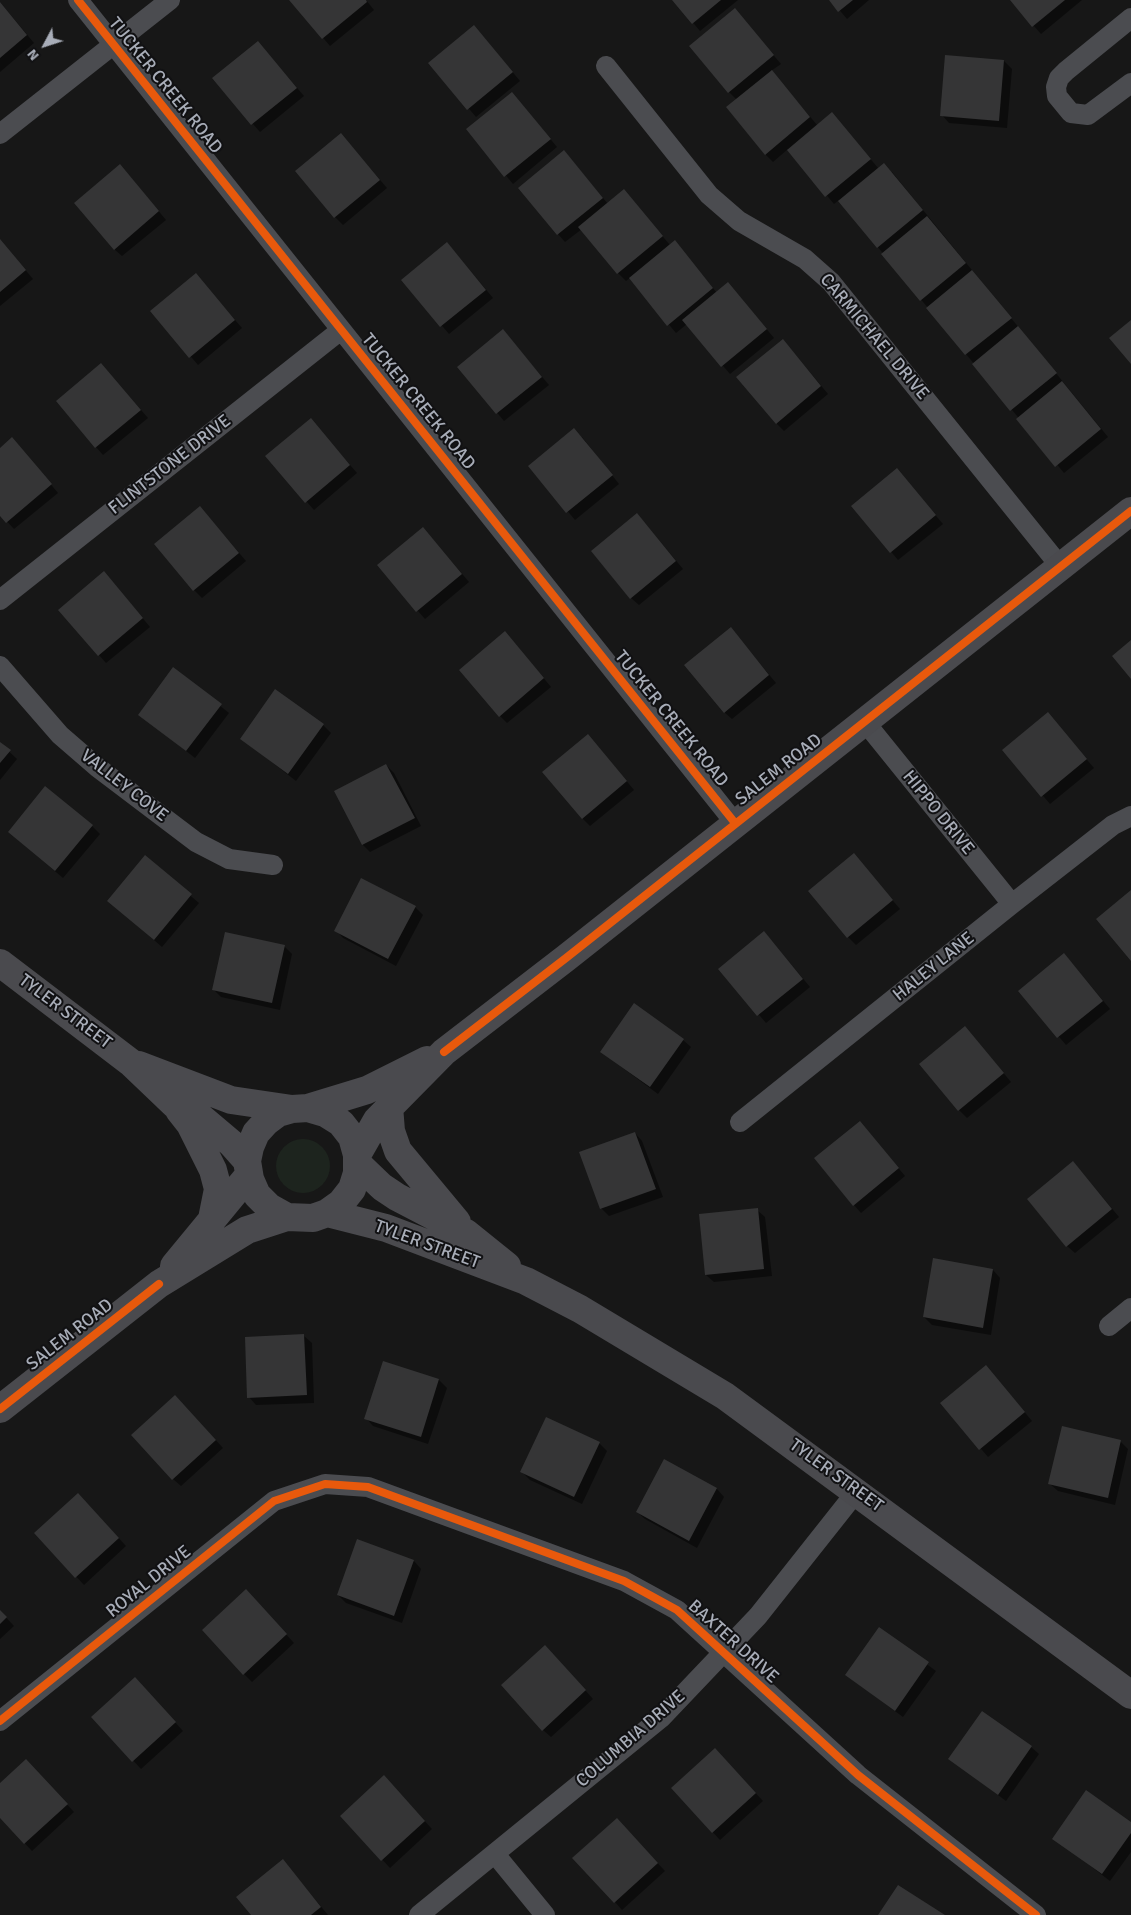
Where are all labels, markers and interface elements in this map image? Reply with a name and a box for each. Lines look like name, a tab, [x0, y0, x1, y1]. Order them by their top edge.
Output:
street label: TUCKER CREEK ROAD	[103, 14, 227, 158]
north arrow	[20, 20, 70, 70]
text: N	[23, 46, 43, 64]
street label: CARMICHAEL DRIVE	[815, 269, 933, 405]
street label: TUCKER CREEK ROAD	[356, 330, 480, 474]
street label: FLINTSTONE DRIVE	[105, 411, 235, 519]
street label: TUCKER CREEK ROAD	[609, 647, 733, 791]
street label: SALEM ROAD	[731, 730, 827, 810]
street label: VALLEY COVE	[76, 745, 172, 827]
street label: HIPPO DRIVE	[898, 767, 978, 859]
street label: HALEY LANE	[889, 928, 979, 1006]
street label: TYLER STREET	[14, 970, 116, 1054]
street label: TYLER STREET	[371, 1216, 483, 1274]
street label: SALEM ROAD	[22, 1295, 118, 1375]
street label: TYLER STREET	[785, 1435, 887, 1517]
street label: ROYAL DRIVE	[102, 1541, 196, 1623]
street label: BAXTER DRIVE	[683, 1596, 783, 1688]
street label: COLUMBIA DRIVE	[572, 1686, 690, 1792]

